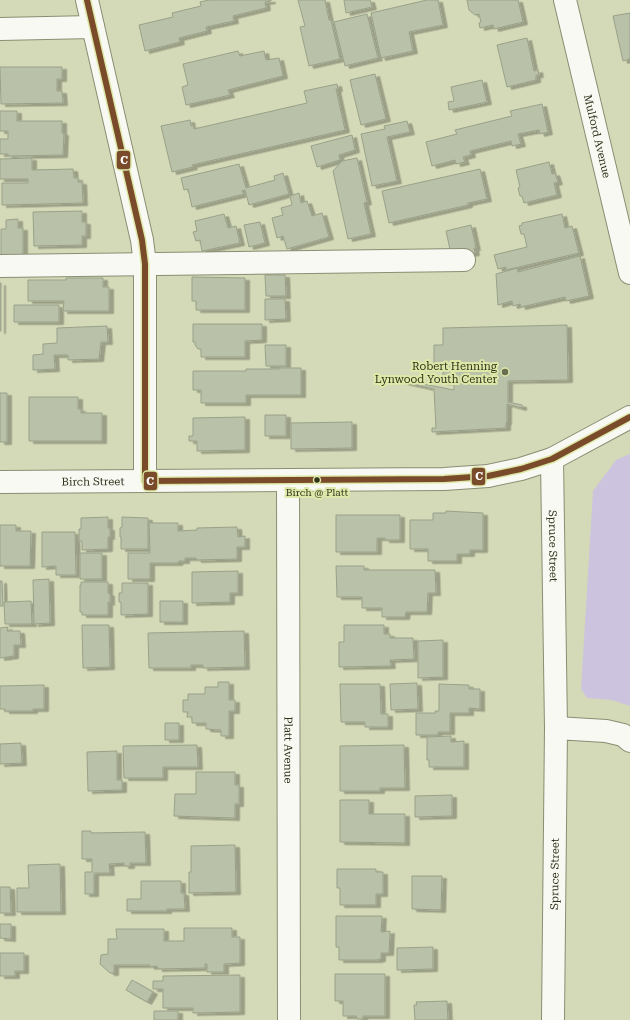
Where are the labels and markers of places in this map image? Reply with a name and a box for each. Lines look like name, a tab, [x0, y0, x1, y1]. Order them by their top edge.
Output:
place label: Robert Henning Lynwood Youth Center	[375, 360, 498, 386]
marker: Robert Henning Lynwood Youth Center	[500, 367, 510, 377]
marker: Birch @ Platt	[312, 475, 322, 485]
place label: Birch @ Platt	[286, 487, 349, 498]

